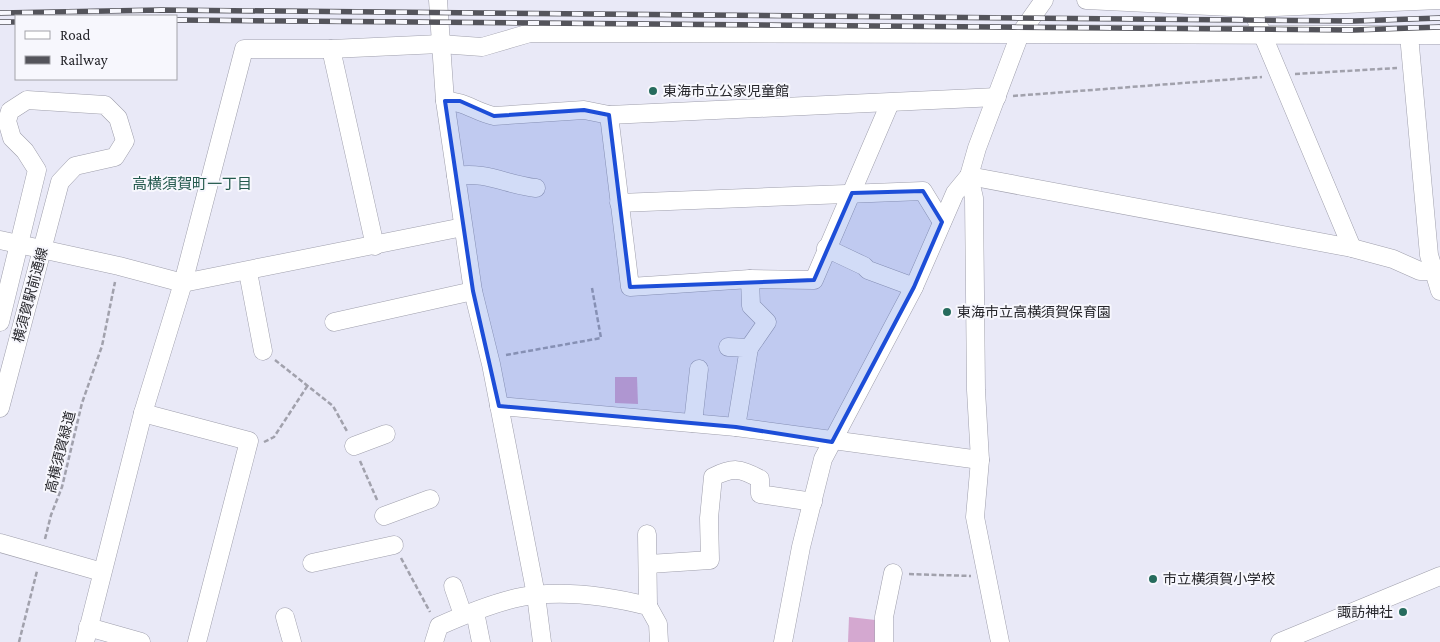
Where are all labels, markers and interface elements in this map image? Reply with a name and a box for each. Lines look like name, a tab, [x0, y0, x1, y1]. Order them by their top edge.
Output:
legend	[15, 15, 178, 80]
text: Road	[60, 27, 91, 43]
text: Railway	[60, 52, 108, 69]
place label: 東海市立公家児童館	[663, 83, 789, 99]
marker: 東海市立公家児童館	[647, 85, 659, 97]
district label: 高横須賀町一丁目	[132, 176, 252, 192]
street label: 横須賀駅前通線	[10, 246, 50, 344]
place label: 東海市立高横須賀保育園	[957, 304, 1111, 320]
marker: 東海市立高横須賀保育園	[941, 306, 953, 318]
street label: 高横須賀緑道	[42, 409, 78, 495]
place label: 市立横須賀小学校	[1163, 571, 1275, 587]
marker: 市立横須賀小学校	[1147, 573, 1159, 585]
place label: 諏訪神社	[1337, 604, 1393, 620]
marker: 諏訪神社	[1397, 606, 1409, 618]

